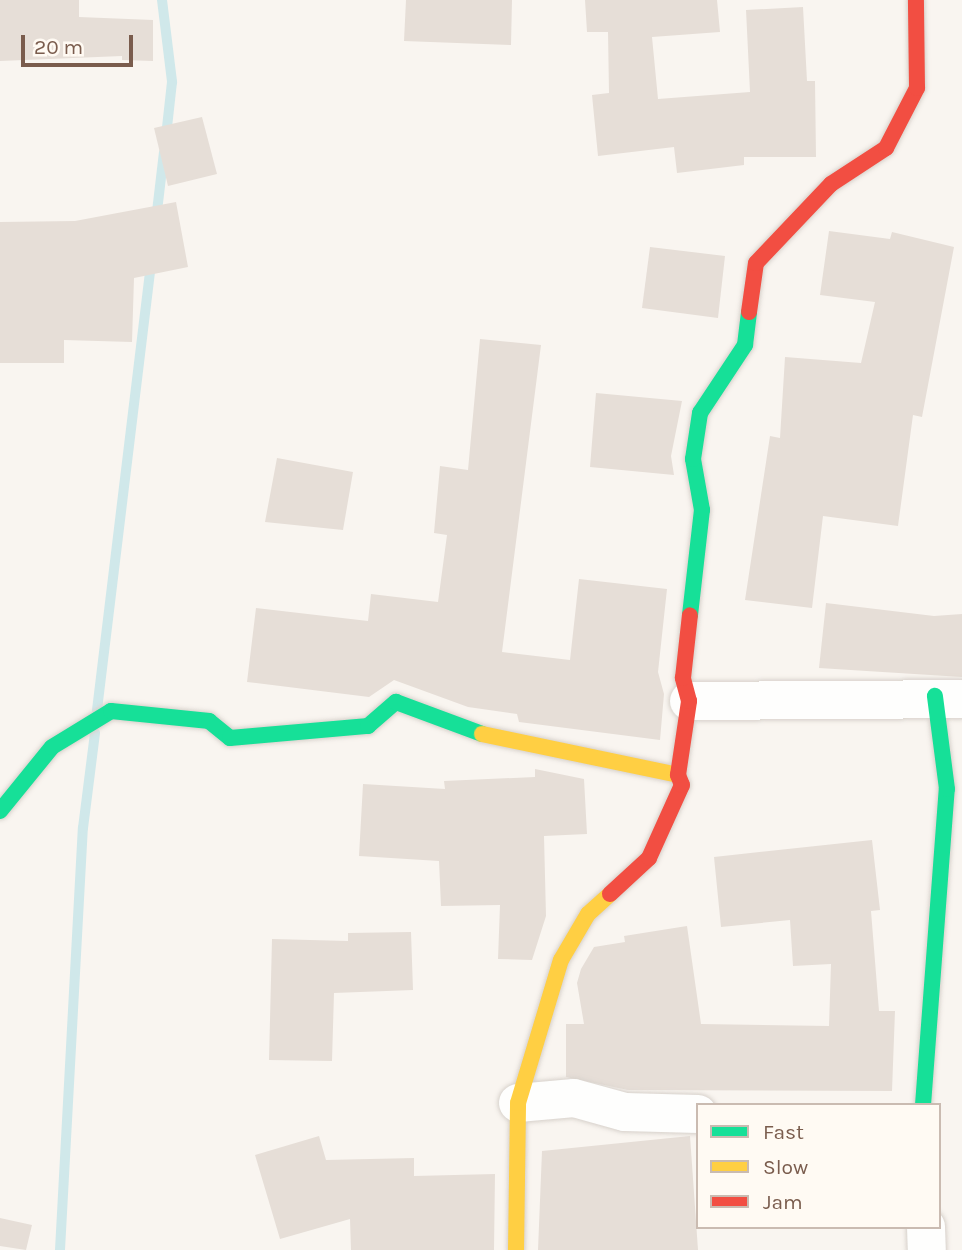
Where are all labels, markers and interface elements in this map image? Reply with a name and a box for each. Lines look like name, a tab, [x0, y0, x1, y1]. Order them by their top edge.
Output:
scale bar	[24, 21, 136, 65]
text: 20 m	[34, 35, 83, 59]
legend	[696, 1103, 941, 1229]
text: Fast	[763, 1120, 804, 1144]
text: Slow	[763, 1155, 808, 1179]
text: Jam	[763, 1190, 803, 1214]

